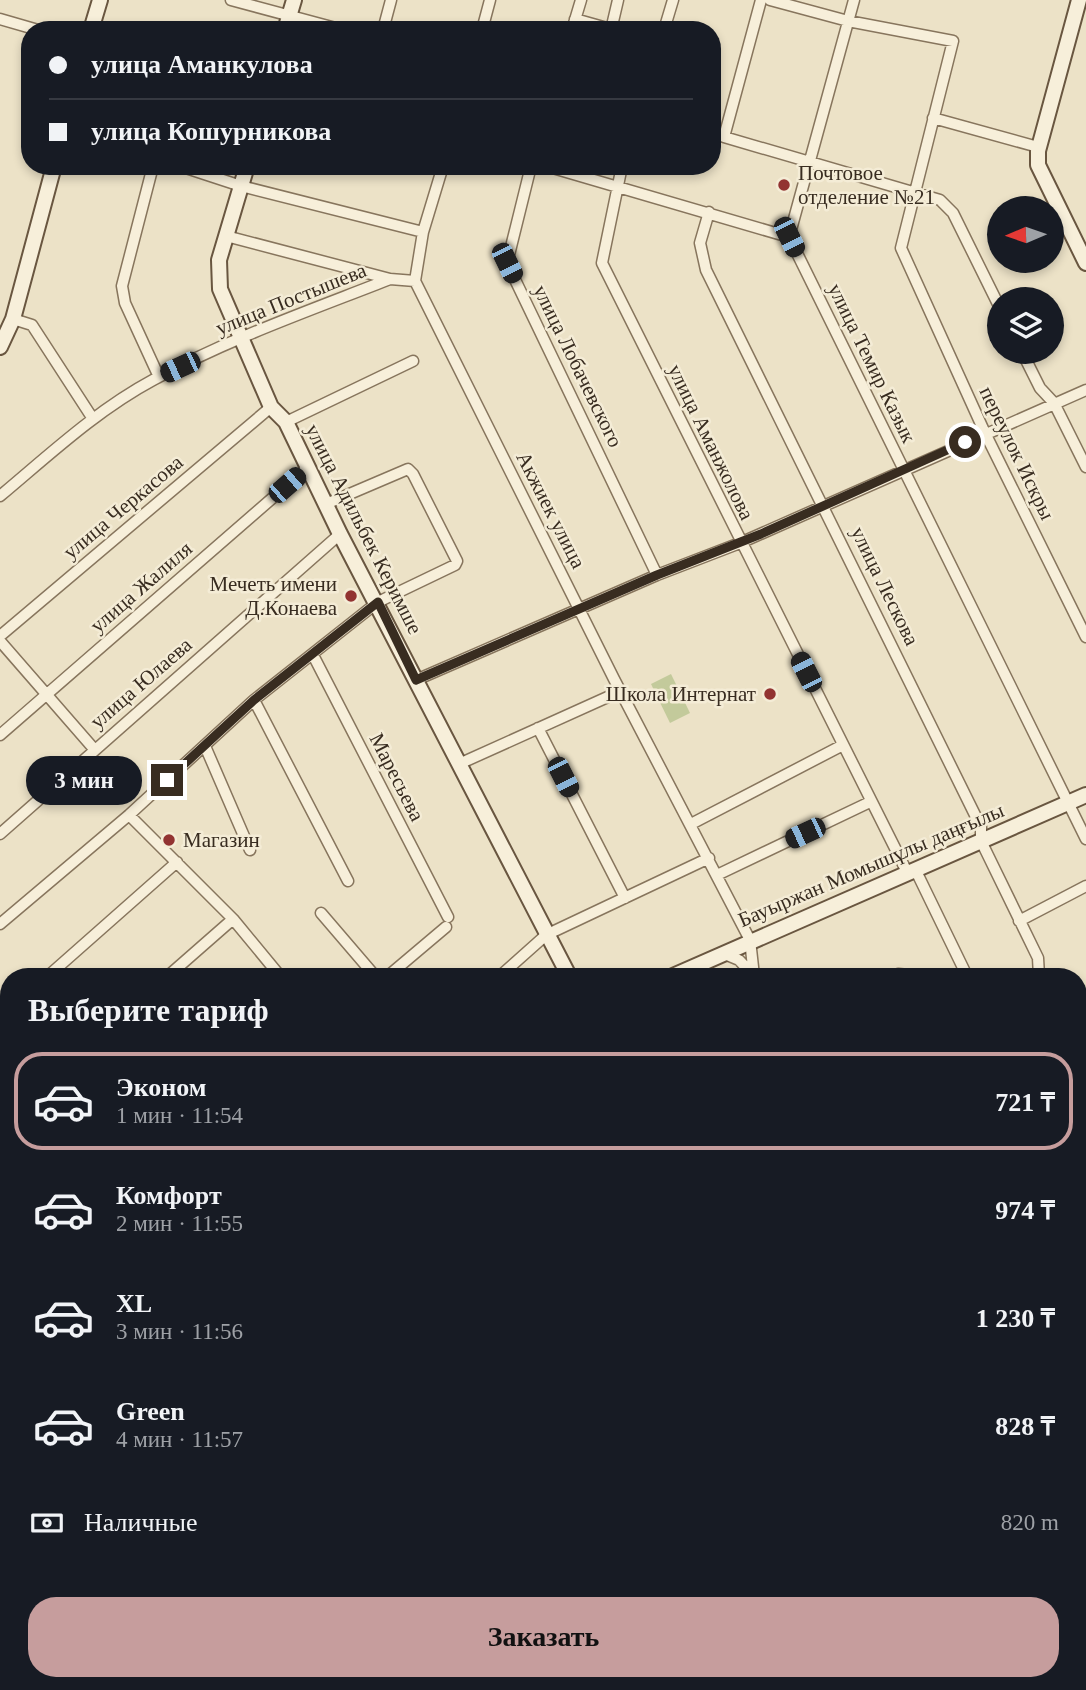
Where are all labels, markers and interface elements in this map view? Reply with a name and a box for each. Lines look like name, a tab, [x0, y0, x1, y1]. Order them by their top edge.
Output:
text: улица Аманкулова	[91, 50, 313, 79]
text: улица Кошурникова	[91, 117, 331, 146]
place label: Почтовое отделение №21	[798, 161, 935, 209]
marker: Почтовое отделение №21	[776, 177, 792, 193]
north arrow	[987, 196, 1064, 273]
map controls	[987, 196, 1064, 364]
car	[771, 214, 808, 260]
car	[489, 240, 526, 286]
street label: улица Постышева	[212, 258, 370, 340]
street label: улица Темир Казык	[823, 279, 921, 447]
street label: улица Лобачевского	[528, 281, 628, 451]
button: layers	[987, 287, 1064, 364]
car	[157, 349, 204, 385]
street label: улица Аманжолова	[663, 360, 759, 524]
street label: переулок Искры	[974, 382, 1060, 524]
street label: улица Адильбек Керимше	[301, 420, 427, 638]
route start	[949, 426, 981, 458]
street label: Акжиек улица	[511, 448, 591, 573]
street label: улица Черкасова	[58, 450, 188, 564]
car	[265, 463, 310, 507]
street label: улица Лескова	[846, 523, 924, 650]
street label: улица Жалиля	[85, 536, 197, 638]
place label: Мечеть имени Д.Конаева	[210, 572, 338, 620]
marker: Мечеть имени Д.Конаева	[343, 588, 359, 604]
street label: улица Юлаева	[85, 632, 197, 734]
car	[788, 649, 825, 695]
place label: Школа Интернат	[606, 682, 756, 706]
marker: Школа Интернат	[762, 686, 778, 702]
street label: Маресьева	[365, 729, 430, 826]
car	[545, 754, 582, 800]
callout: 3 мин	[27, 756, 142, 804]
route end	[151, 764, 183, 796]
text: 3 мин	[54, 768, 114, 793]
street label: Бауыржан Момышұлы даңғылы	[734, 798, 1008, 932]
car	[782, 815, 829, 851]
place label: Магазин	[183, 828, 260, 852]
marker: Магазин	[161, 832, 177, 848]
text: Выберите тариф	[28, 992, 269, 1028]
icon: car	[32, 1070, 95, 1133]
text: Эконом	[116, 1073, 206, 1102]
text: 721 ₸	[995, 1088, 1055, 1117]
text: 1 мин · 11:54	[116, 1103, 243, 1128]
icon: car	[32, 1178, 95, 1241]
text: Комфорт	[116, 1181, 222, 1210]
text: 974 ₸	[995, 1196, 1055, 1225]
text: 2 мин · 11:55	[116, 1211, 243, 1236]
icon: car	[32, 1286, 95, 1349]
text: XL	[116, 1289, 152, 1318]
text: 1 230 ₸	[976, 1304, 1055, 1333]
text: 3 мин · 11:56	[116, 1319, 243, 1344]
icon: car	[32, 1394, 95, 1457]
text: Green	[116, 1397, 185, 1426]
text: 828 ₸	[995, 1412, 1055, 1441]
text: 4 мин · 11:57	[116, 1427, 243, 1452]
icon: cash	[28, 1504, 66, 1542]
text: Наличные	[84, 1508, 197, 1537]
text: 820 m	[1001, 1510, 1059, 1535]
button: Заказать	[28, 1597, 1059, 1677]

